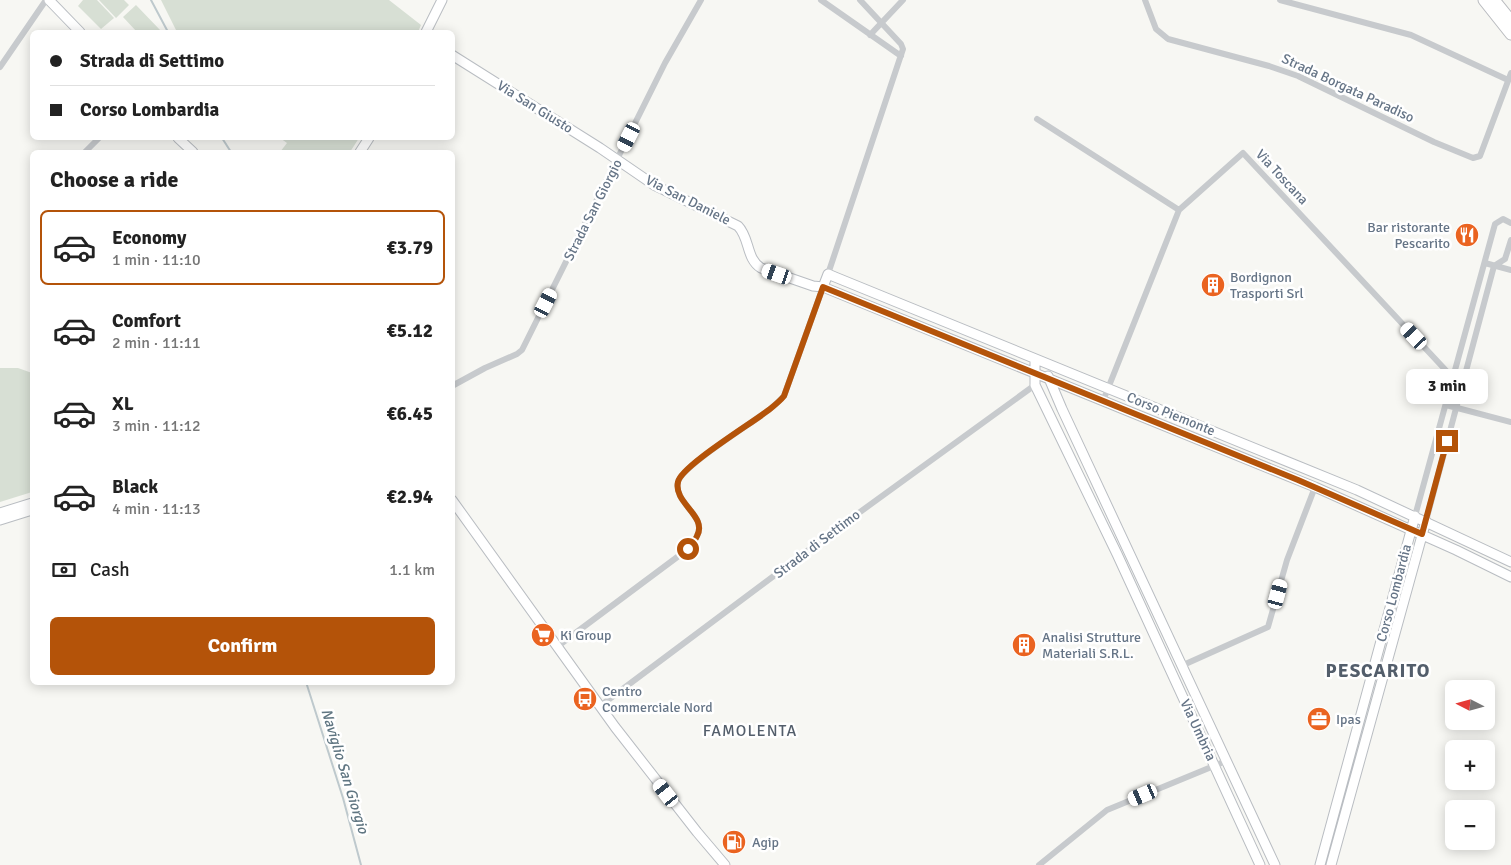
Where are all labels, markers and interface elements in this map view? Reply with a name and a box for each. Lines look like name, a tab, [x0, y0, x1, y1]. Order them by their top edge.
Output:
text: Strada di Settimo	[80, 49, 224, 73]
street label: Strada Borgata Paradiso	[1279, 50, 1417, 126]
street label: Via San Giusto	[494, 77, 576, 137]
text: Corso Lombardia	[80, 98, 219, 122]
car	[615, 120, 642, 154]
street label: Via Toscana	[1252, 146, 1312, 208]
street label: Strada San Giorgio	[560, 156, 626, 264]
text: Choose a ride	[50, 166, 178, 193]
street label: Via San Daniele	[643, 171, 733, 229]
place label: Bar ristorante Pescarito	[1367, 219, 1450, 252]
restaurant icon: Bar ristorante Pescarito	[1454, 222, 1480, 248]
icon: car	[52, 225, 97, 270]
text: Economy	[112, 226, 186, 250]
text: €3.79	[387, 236, 433, 260]
text: 1 min · 11:10	[112, 250, 201, 270]
car	[760, 262, 793, 286]
place label: Bordignon Trasporti Srl	[1230, 269, 1304, 302]
building icon: Bordignon Trasporti Srl	[1200, 272, 1226, 298]
car	[532, 286, 559, 320]
icon: car	[52, 308, 97, 353]
text: Comfort	[112, 309, 181, 333]
text: €5.12	[387, 319, 433, 343]
car	[1398, 320, 1429, 352]
text: 2 min · 11:11	[112, 333, 201, 353]
callout: 3 min	[1406, 368, 1488, 404]
text: 3 min	[1428, 376, 1466, 396]
street label: Corso Piemonte	[1124, 389, 1218, 439]
icon: car	[52, 391, 97, 436]
text: XL	[112, 392, 134, 416]
text: €6.45	[387, 402, 433, 426]
text: 3 min · 11:12	[112, 416, 201, 436]
route end	[1436, 430, 1458, 452]
icon: car	[52, 474, 97, 519]
text: Black	[112, 475, 158, 499]
text: €2.94	[387, 485, 433, 509]
text: 4 min · 11:13	[112, 499, 201, 519]
street label: Strada di Settimo	[771, 506, 863, 582]
route start	[677, 538, 699, 560]
street label: Corso Lombardia	[1373, 542, 1415, 644]
icon: cash	[50, 556, 78, 584]
text: Cash	[90, 558, 130, 582]
text: 1.1 km	[389, 560, 435, 580]
car	[1266, 578, 1289, 610]
button: Confirm	[50, 617, 435, 675]
supermarket icon: Ki Group	[530, 622, 556, 648]
place label: Ki Group	[560, 627, 611, 644]
place label: Analisi Strutture Materiali S.R.L.	[1042, 629, 1141, 662]
building icon: Analisi Strutture Materiali S.R.L.	[1011, 632, 1037, 658]
district label: PESCARITO	[1326, 659, 1430, 683]
north arrow	[1445, 680, 1495, 730]
map controls	[1445, 680, 1495, 850]
place label: Centro Commerciale Nord	[602, 683, 713, 716]
bus stop icon: Centro Commerciale Nord	[572, 686, 598, 712]
street label: Via Umbria	[1176, 696, 1220, 764]
water label: Naviglio San Giorgio	[317, 706, 373, 837]
office icon: Ipas	[1306, 706, 1332, 732]
place label: Ipas	[1336, 711, 1361, 728]
district label: FAMOLENTA	[703, 721, 797, 741]
button: +	[1445, 740, 1495, 790]
car	[650, 777, 681, 809]
car	[1126, 782, 1159, 808]
button: −	[1445, 800, 1495, 850]
fuel station icon: Agip	[721, 829, 747, 855]
place label: Agip	[752, 834, 779, 851]

